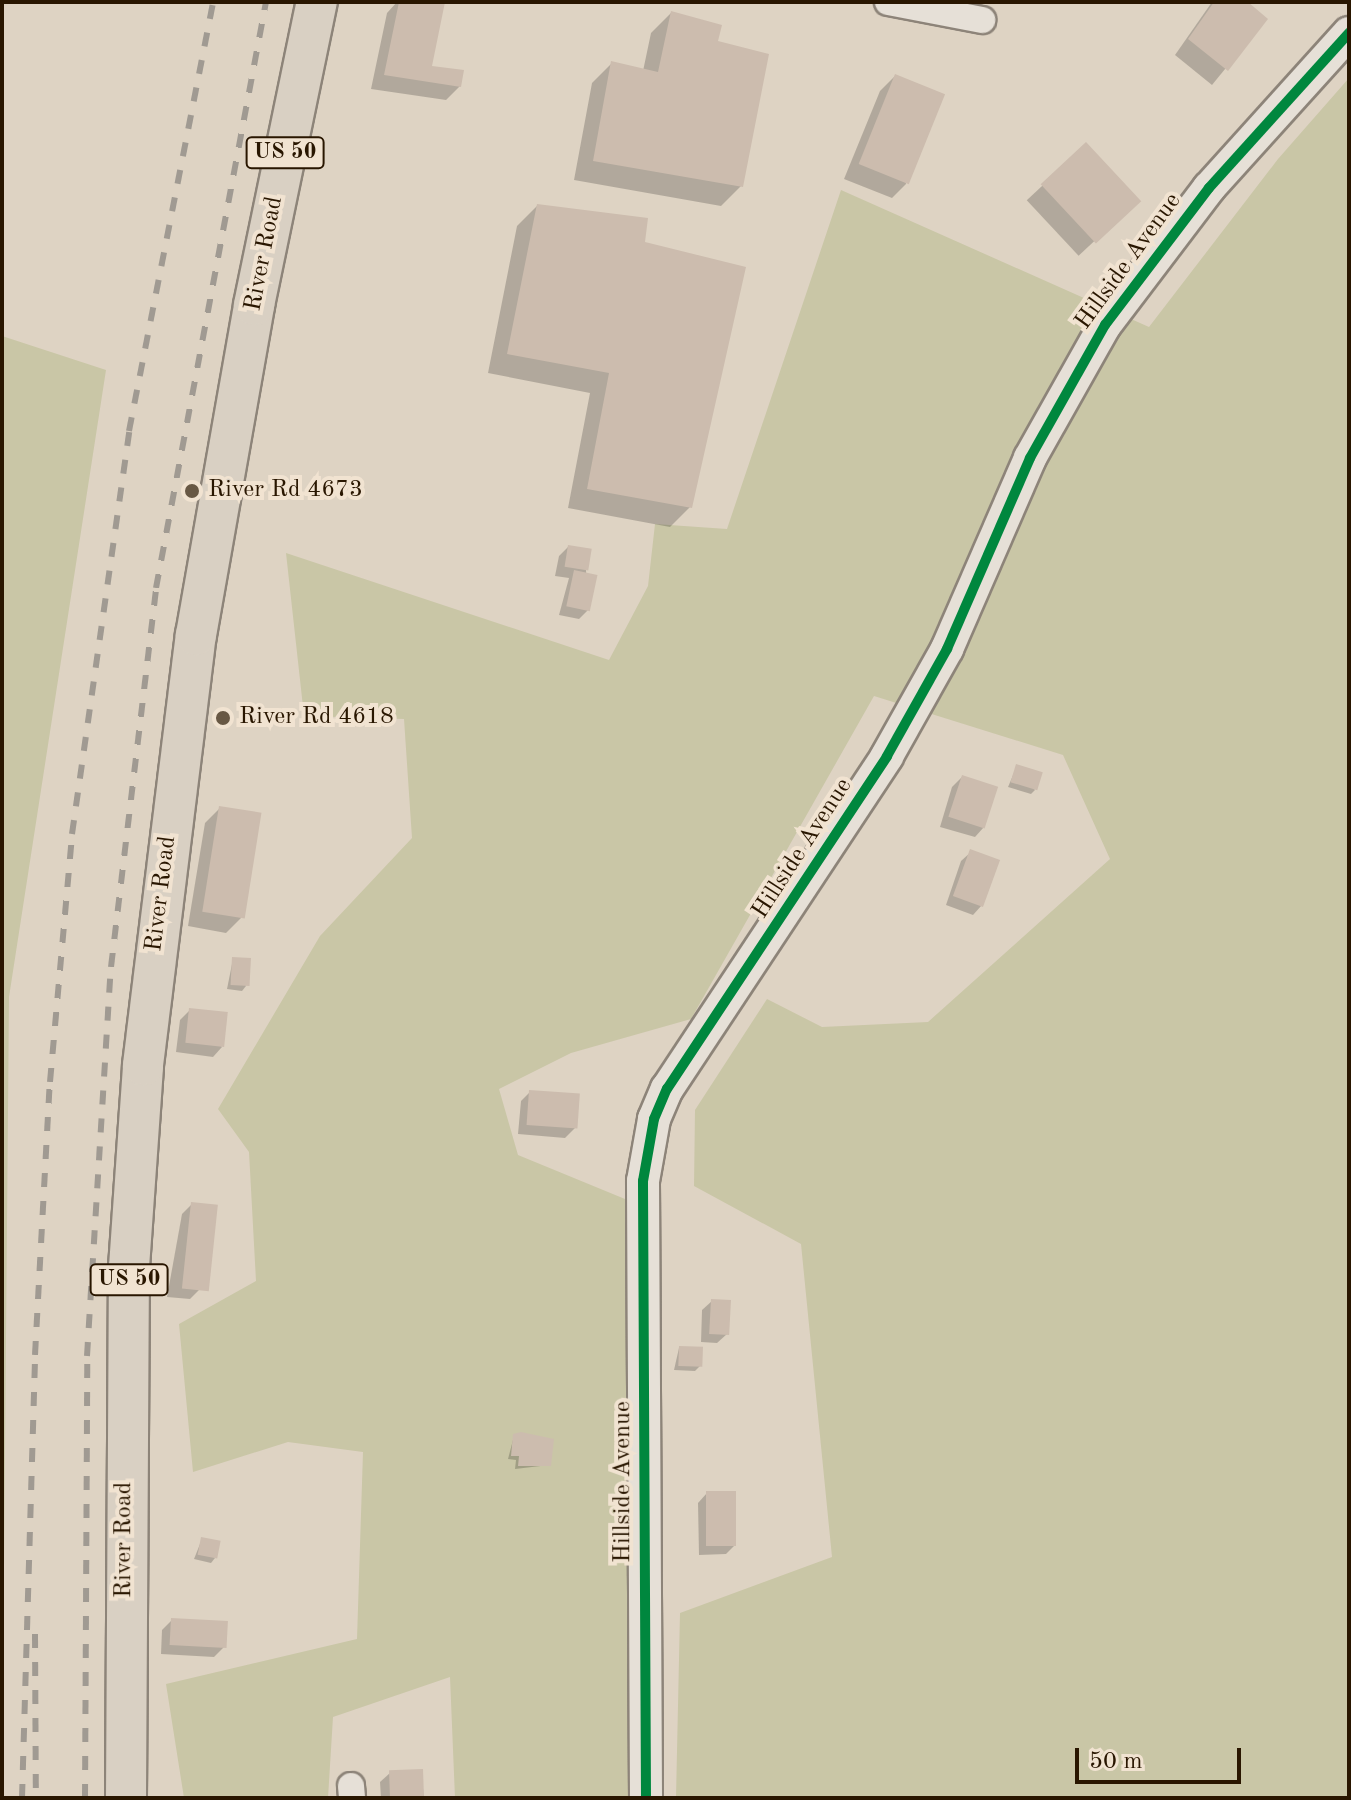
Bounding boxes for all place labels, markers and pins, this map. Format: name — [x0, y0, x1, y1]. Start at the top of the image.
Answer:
place label: River Rd 4673 — [208, 477, 363, 505]
marker: River Rd 4673 — [183, 482, 201, 500]
place label: River Rd 4618 — [239, 704, 394, 732]
marker: River Rd 4618 — [214, 709, 232, 727]

